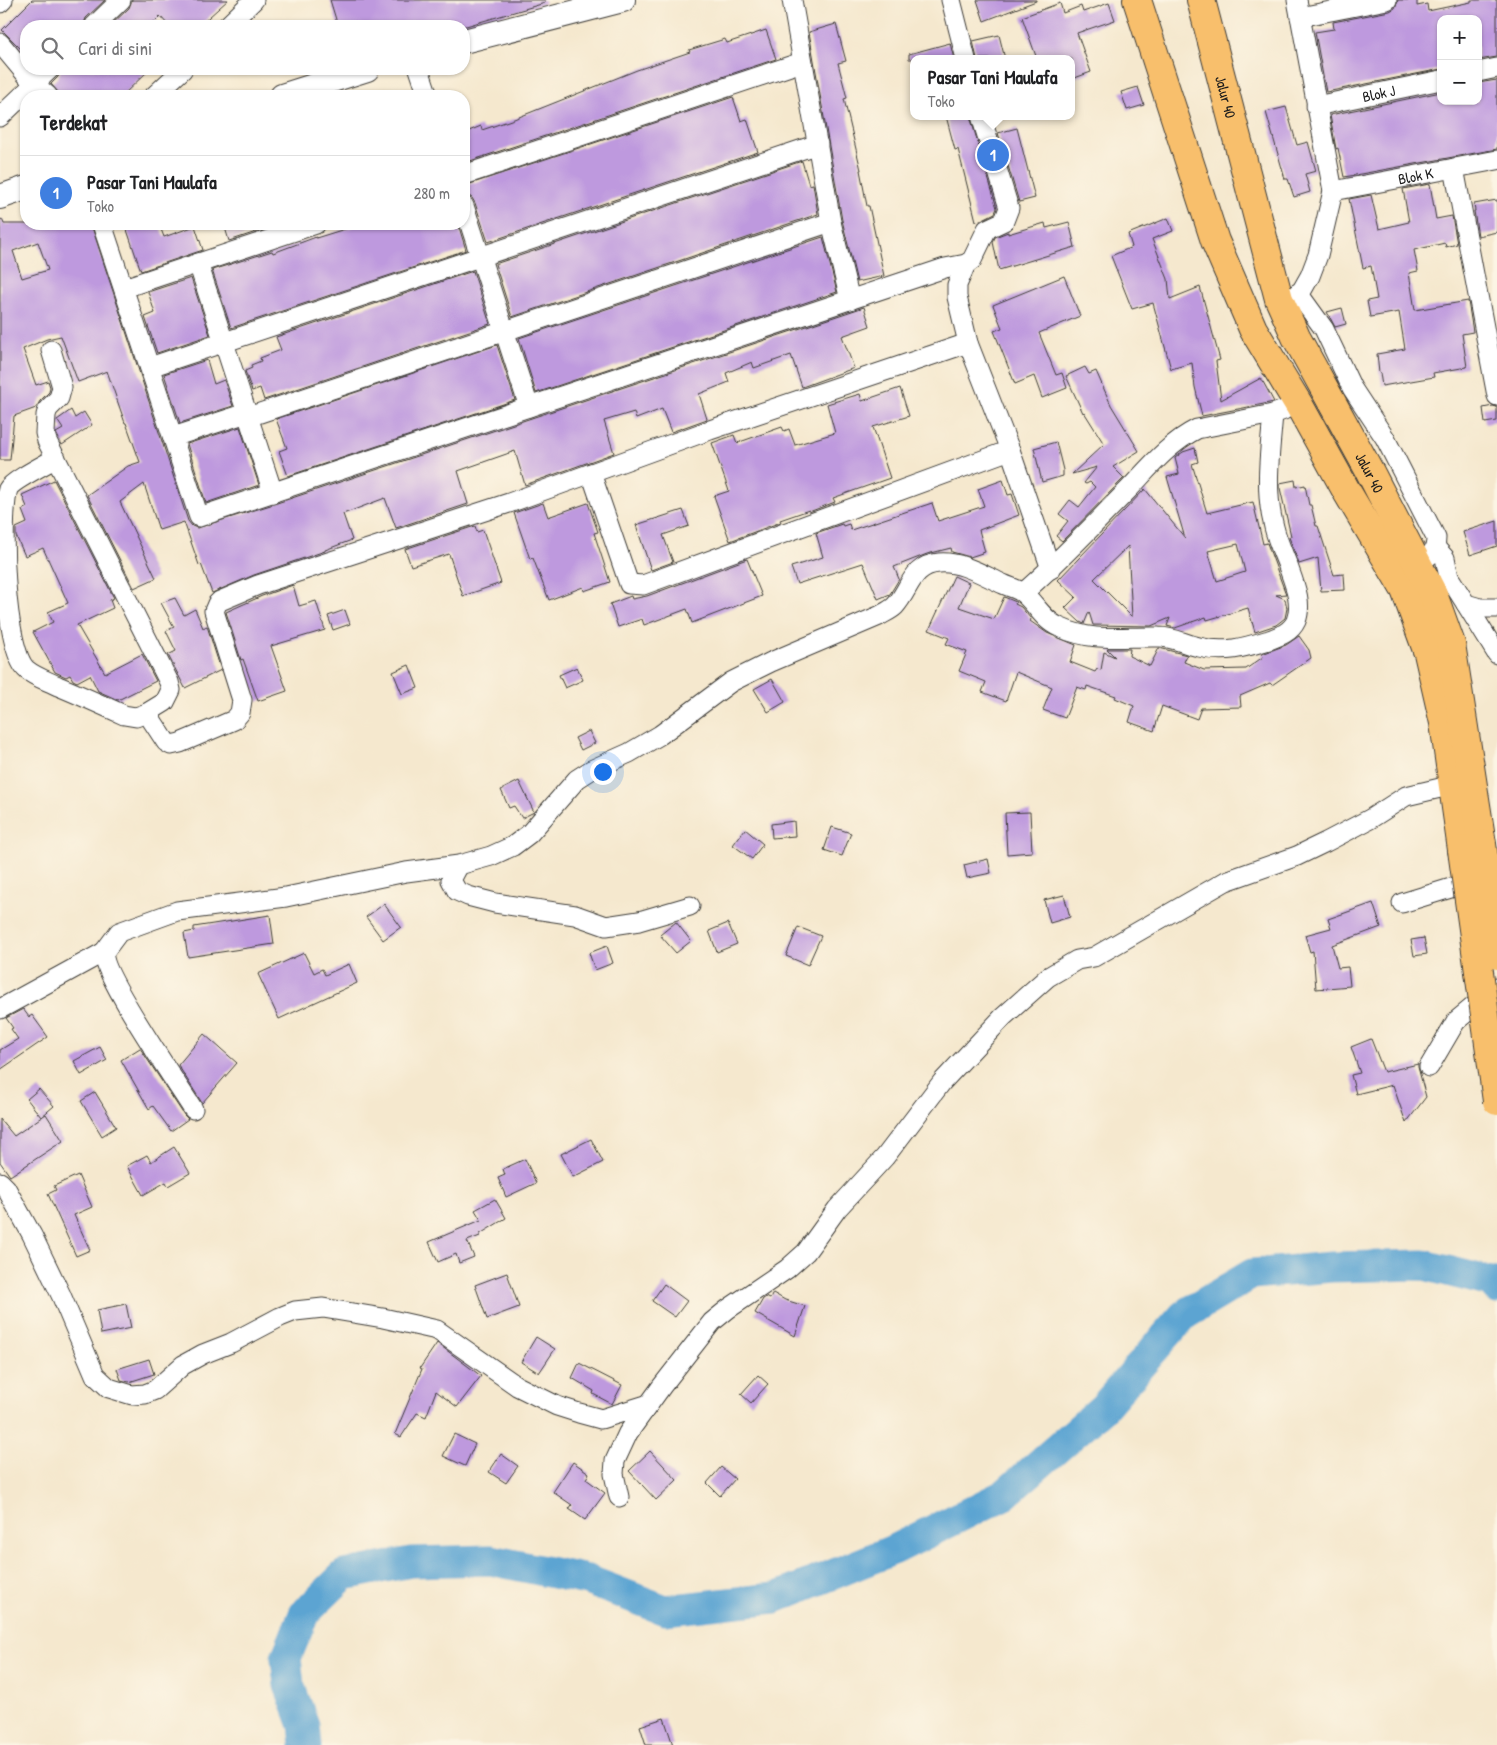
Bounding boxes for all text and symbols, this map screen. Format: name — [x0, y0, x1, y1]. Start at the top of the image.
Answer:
map controls — [1437, 15, 1482, 105]
button: + — [1437, 15, 1482, 60]
search box — [20, 20, 470, 75]
icon: search — [38, 34, 66, 62]
text: Cari di sini — [78, 35, 152, 61]
popup — [910, 55, 1075, 120]
button: − — [1437, 60, 1482, 105]
text: Pasar Tani Maulafa — [928, 64, 1057, 90]
street label: Jalur 40 — [1211, 73, 1242, 121]
street label: Blok J — [1360, 79, 1397, 107]
text: Toko — [928, 90, 955, 112]
text: Terdekat — [40, 108, 107, 137]
pin: 1 — [977, 136, 1009, 174]
street label: Blok K — [1396, 162, 1435, 189]
text: Pasar Tani Maulafa — [87, 169, 217, 195]
text: 1 — [53, 182, 59, 204]
text: 280 m — [414, 182, 450, 204]
text: Toko — [87, 195, 114, 217]
street label: Jalur 40 — [1351, 448, 1390, 497]
your location — [590, 759, 616, 785]

